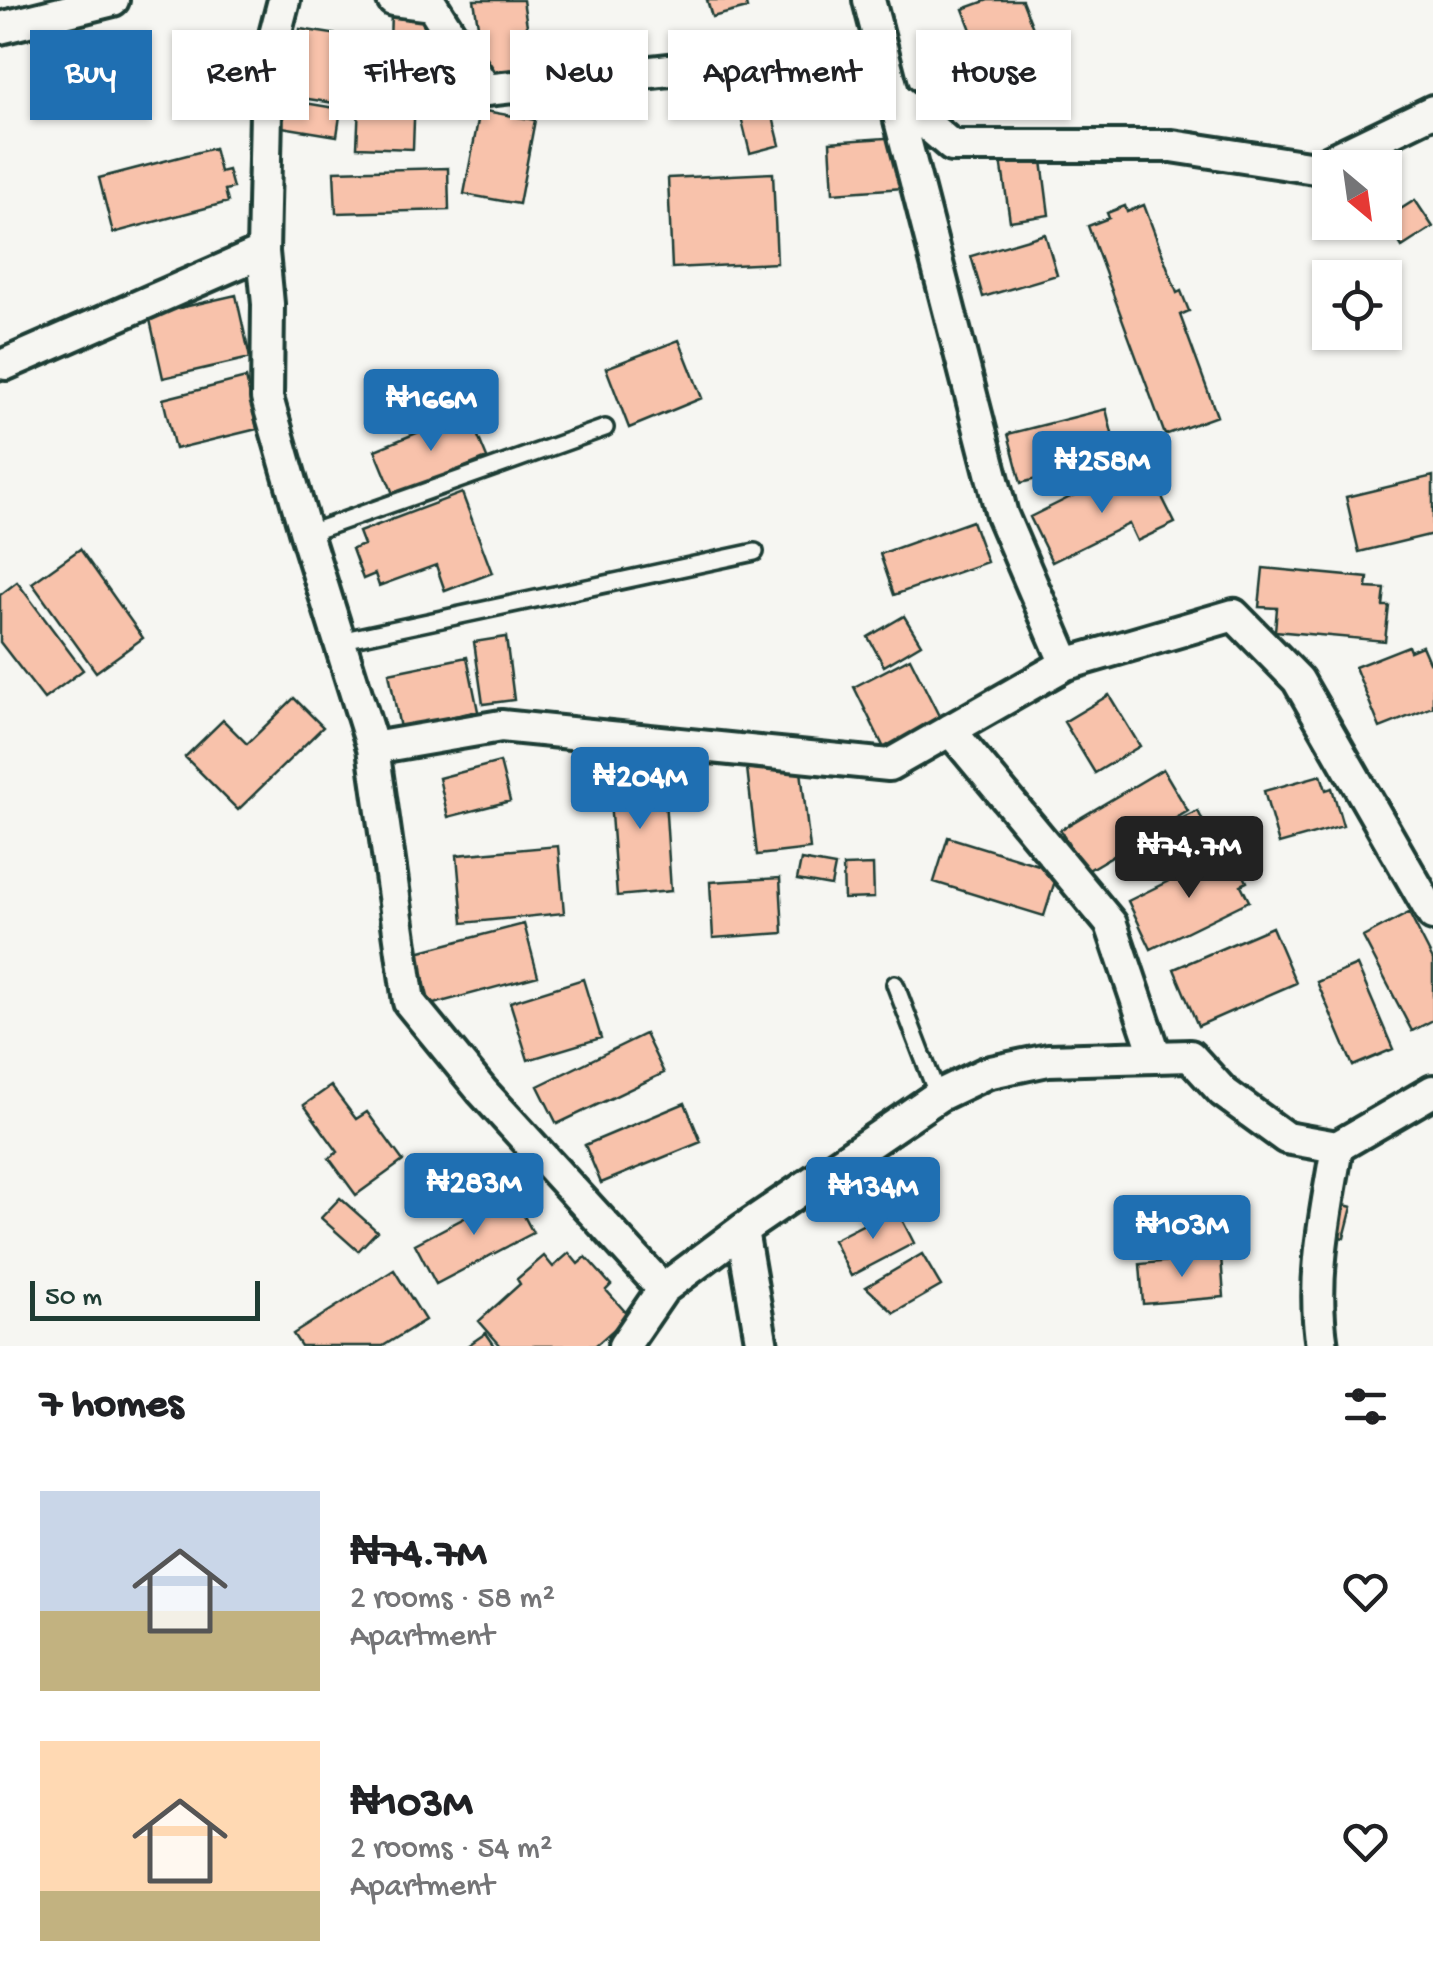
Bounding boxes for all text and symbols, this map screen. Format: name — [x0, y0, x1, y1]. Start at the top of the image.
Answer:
chip: Buy — [30, 30, 152, 120]
chip: Rent — [172, 30, 309, 120]
chip: Filters — [329, 30, 490, 120]
chip: New — [510, 30, 648, 120]
chip: Apartment — [668, 30, 896, 120]
chip: House — [916, 30, 1071, 120]
north arrow — [1312, 150, 1402, 240]
map controls — [1312, 150, 1402, 350]
button: locate — [1312, 260, 1402, 350]
pin: ₦166M — [361, 369, 501, 454]
text: ₦166M — [386, 382, 476, 420]
pin: ₦258M — [1032, 431, 1172, 516]
text: ₦258M — [1054, 444, 1150, 482]
pin: ₦204M — [570, 747, 710, 832]
text: ₦204M — [593, 760, 687, 798]
pin: ₦74.7M — [1108, 816, 1270, 901]
text: ₦74.7M — [1137, 829, 1241, 867]
pin: ₦283M — [404, 1153, 544, 1238]
pin: ₦134M — [803, 1157, 943, 1242]
text: ₦283M — [426, 1166, 522, 1204]
text: ₦134M — [828, 1170, 918, 1208]
pin: ₦103M — [1112, 1195, 1252, 1280]
text: ₦103M — [1135, 1208, 1229, 1246]
scale bar — [30, 1276, 260, 1320]
text: 50 m — [45, 1282, 102, 1315]
icon: filters — [1338, 1379, 1393, 1434]
text: 7 homes — [40, 1382, 183, 1431]
icon: home — [120, 1531, 240, 1651]
text: ₦74.7M — [350, 1532, 486, 1581]
icon: heart — [1338, 1564, 1393, 1619]
text: 2 rooms · 58 m² — [350, 1581, 555, 1619]
text: Apartment — [350, 1619, 494, 1657]
icon: home — [120, 1781, 240, 1901]
text: ₦103M — [350, 1782, 472, 1831]
icon: heart — [1338, 1814, 1393, 1869]
text: 2 rooms · 54 m² — [350, 1831, 552, 1869]
text: Apartment — [350, 1869, 494, 1907]

